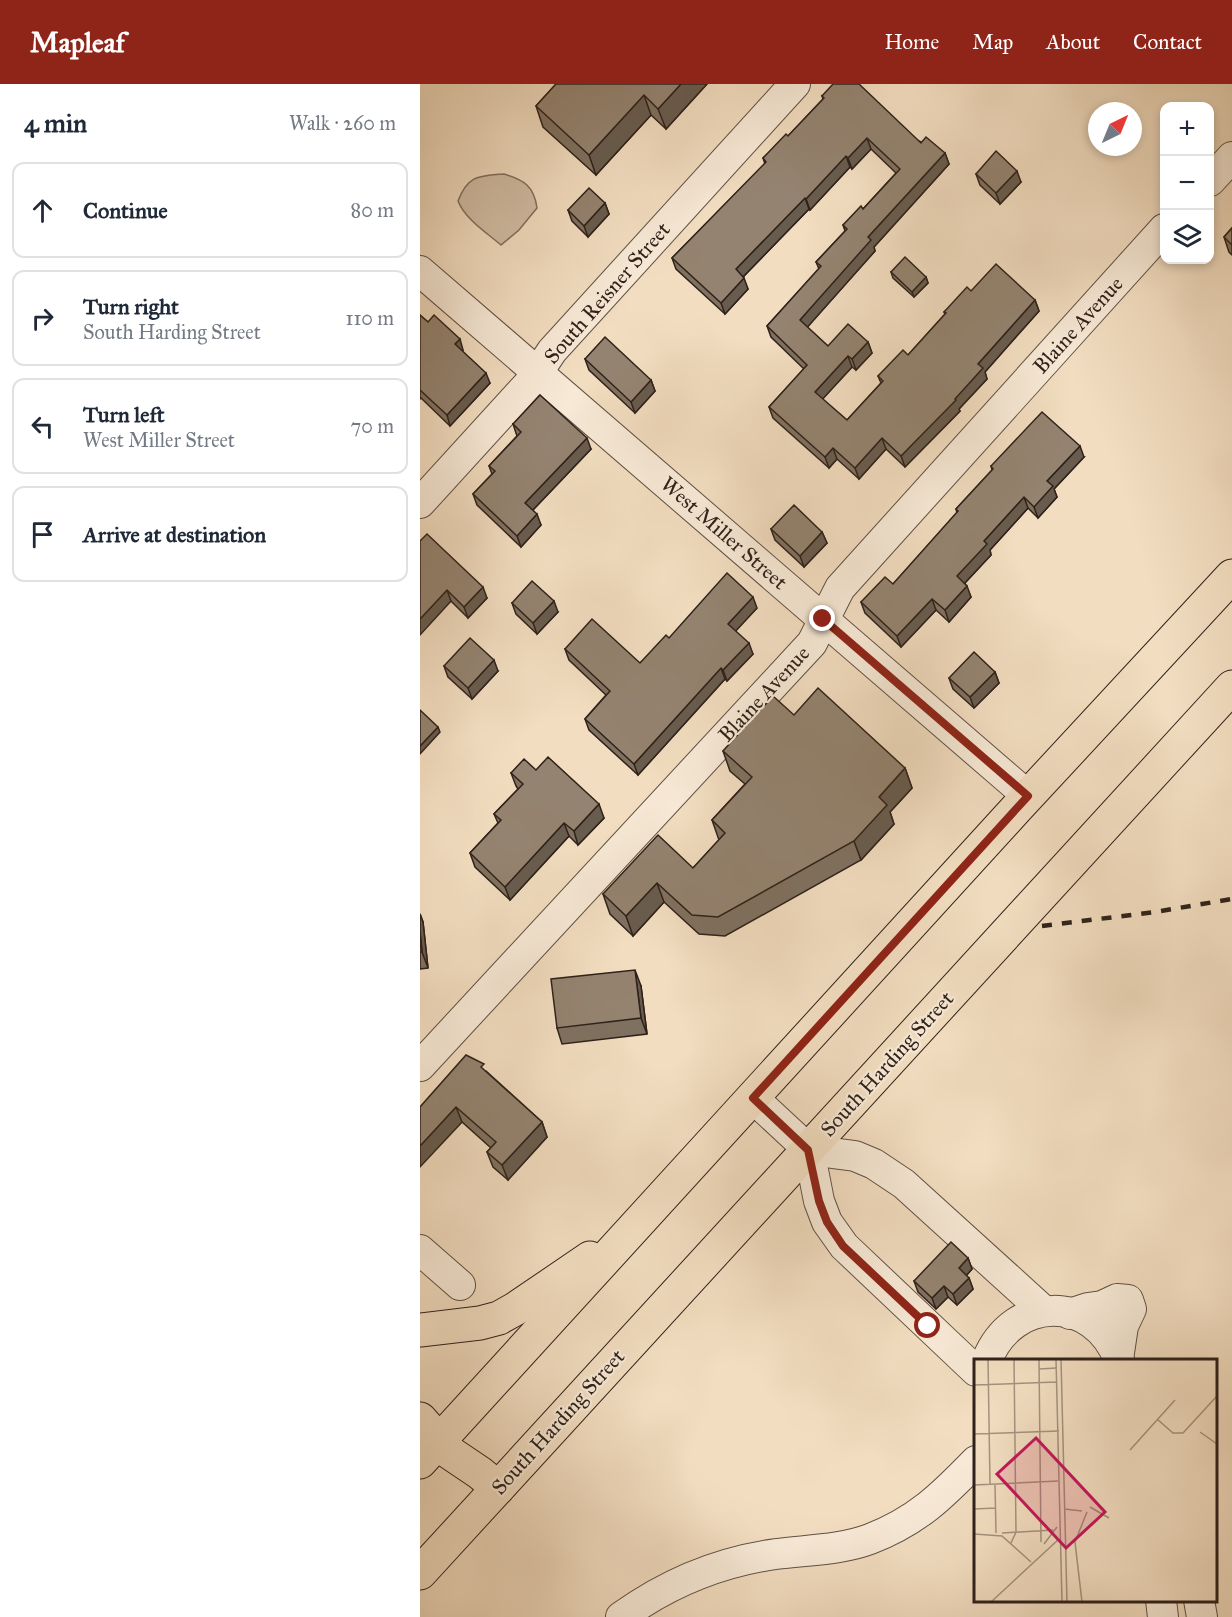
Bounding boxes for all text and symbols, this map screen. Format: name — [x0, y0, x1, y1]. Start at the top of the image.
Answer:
text: Mapleaf — [30, 25, 125, 60]
text: Home — [884, 29, 939, 55]
text: Map — [972, 29, 1013, 55]
text: About — [1046, 29, 1100, 55]
text: Contact — [1133, 29, 1202, 55]
north arrow — [1088, 102, 1142, 156]
map controls — [1160, 102, 1214, 264]
button: + — [1160, 102, 1214, 156]
text: 4 min — [24, 107, 87, 139]
text: Walk · 260 m — [289, 111, 396, 135]
button: − — [1160, 156, 1214, 210]
icon: ahead — [26, 194, 59, 227]
text: Continue — [83, 197, 168, 224]
text: 80 m — [351, 198, 394, 222]
button: layers — [1160, 210, 1214, 264]
street label: South Reisner Street — [538, 216, 676, 369]
street label: Blaine Avenue — [1028, 271, 1129, 379]
text: Turn right — [83, 293, 179, 320]
icon: right — [26, 302, 59, 335]
text: 110 m — [346, 306, 394, 330]
text: South Harding Street — [83, 320, 261, 344]
text: Turn left — [83, 401, 165, 428]
icon: left — [26, 410, 59, 443]
text: 70 m — [351, 414, 394, 438]
text: West Miller Street — [83, 428, 235, 452]
street label: West Miller Street — [655, 471, 793, 595]
icon: arrive — [26, 518, 59, 551]
text: Arrive at destination — [83, 521, 266, 548]
route end — [809, 605, 835, 631]
street label: Blaine Avenue — [713, 640, 815, 747]
street label: South Harding Street — [815, 986, 959, 1142]
route start — [914, 1312, 940, 1338]
street label: South Harding Street — [486, 1344, 630, 1500]
inset map — [974, 1359, 1217, 1602]

